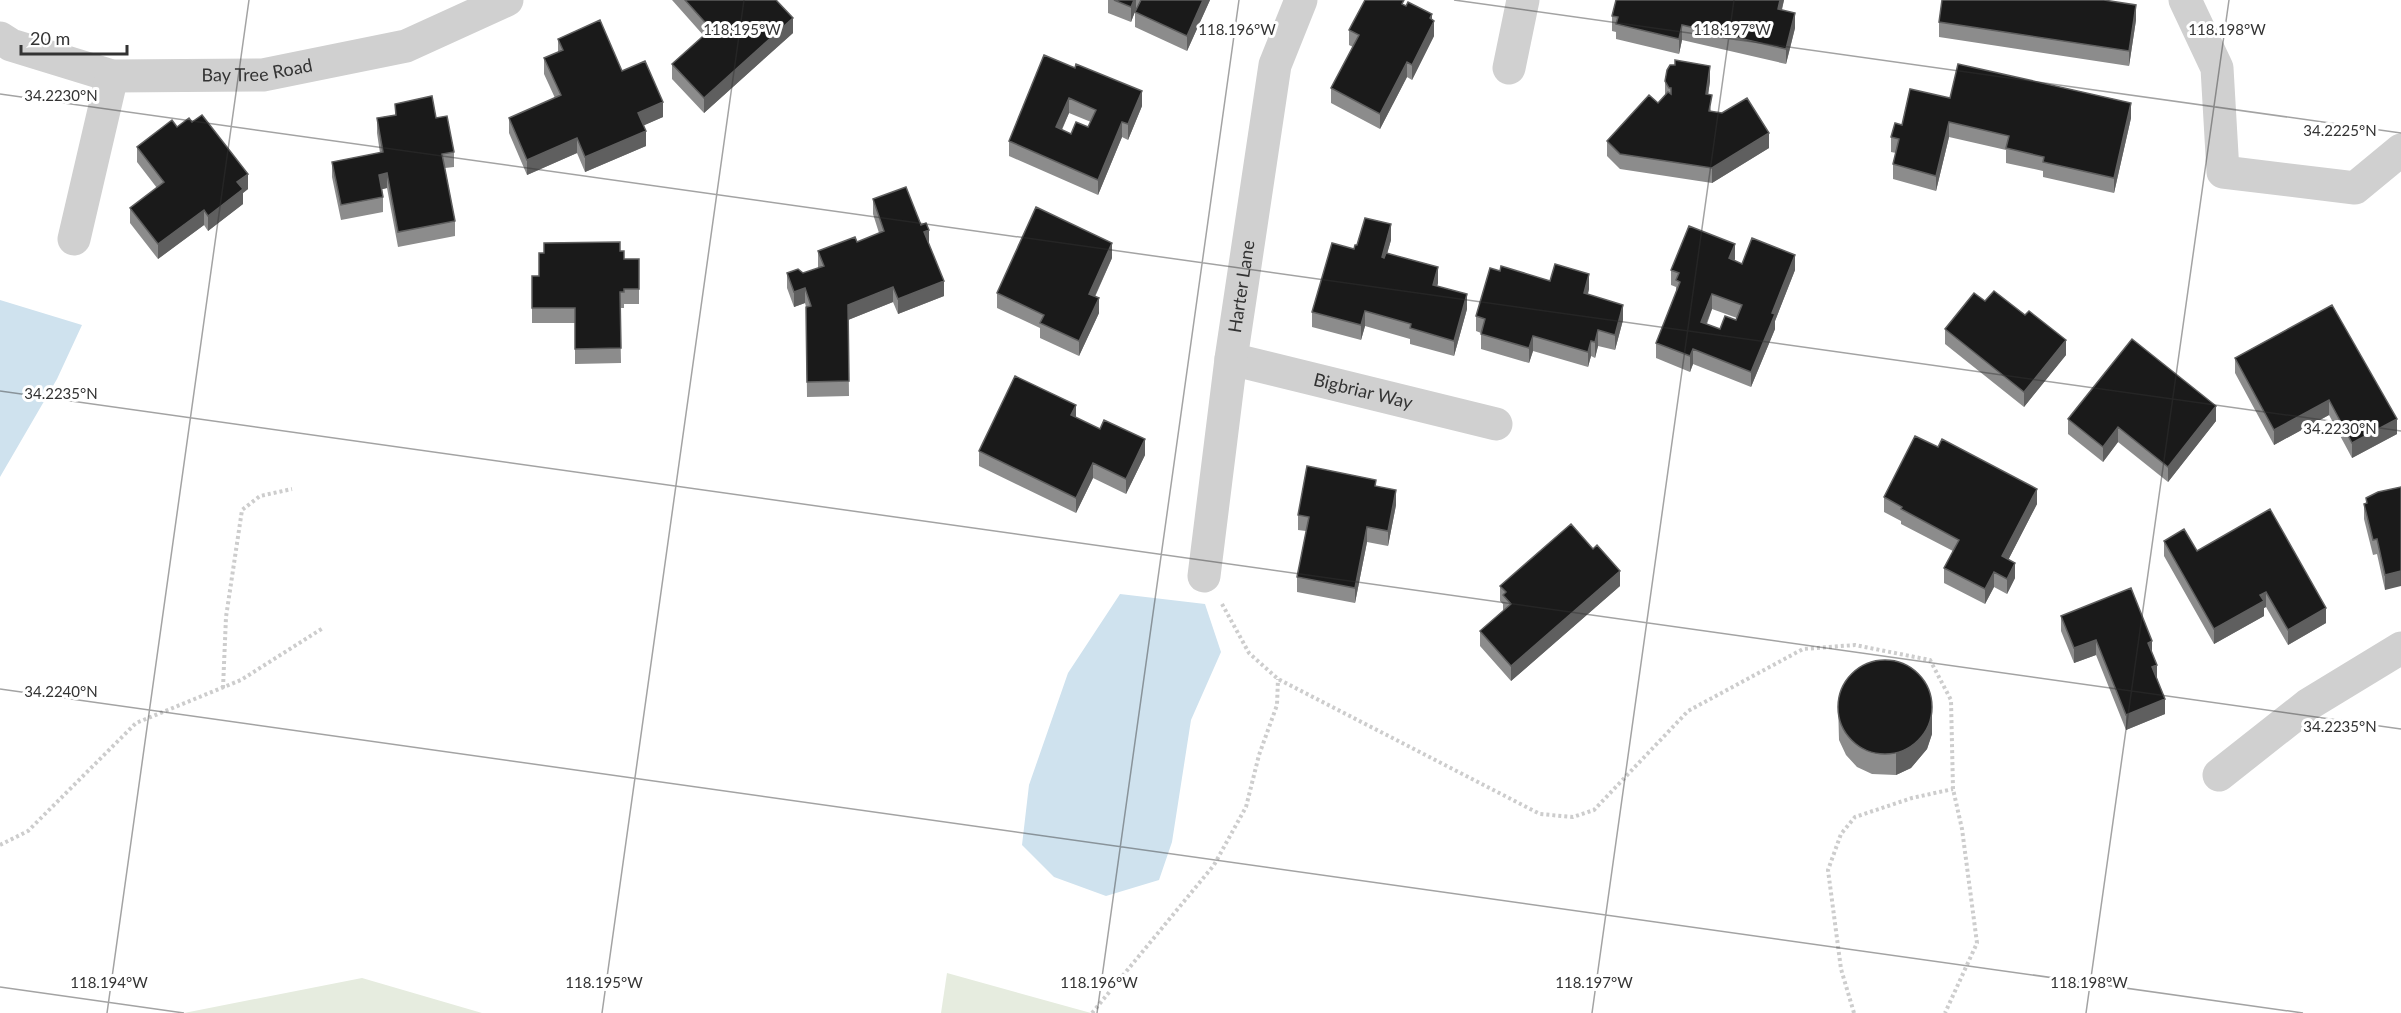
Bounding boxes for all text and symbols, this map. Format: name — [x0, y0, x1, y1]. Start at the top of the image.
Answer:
scale bar — [21, 18, 128, 56]
text: 118.195°W — [703, 20, 781, 38]
text: 118.196°W — [1198, 20, 1276, 38]
text: 118.197°W — [1693, 20, 1771, 38]
text: 118.198°W — [2188, 20, 2266, 38]
text: 20 m — [30, 27, 70, 49]
street label: Bay Tree Road — [201, 53, 314, 86]
text: 34.2230°N — [24, 86, 98, 104]
text: 34.2225°N — [2303, 121, 2377, 139]
street label: Harter Lane — [1223, 238, 1259, 334]
street label: Bigbriar Way — [1312, 368, 1416, 413]
text: 34.2235°N — [24, 384, 98, 402]
text: 34.2230°N — [2303, 419, 2377, 437]
text: 34.2240°N — [24, 682, 98, 700]
text: 34.2235°N — [2303, 717, 2377, 735]
text: 118.194°W — [70, 973, 148, 991]
text: 118.195°W — [565, 973, 643, 991]
text: 118.196°W — [1060, 973, 1138, 991]
text: 118.197°W — [1555, 973, 1633, 991]
text: 118.198°W — [2050, 973, 2128, 991]

